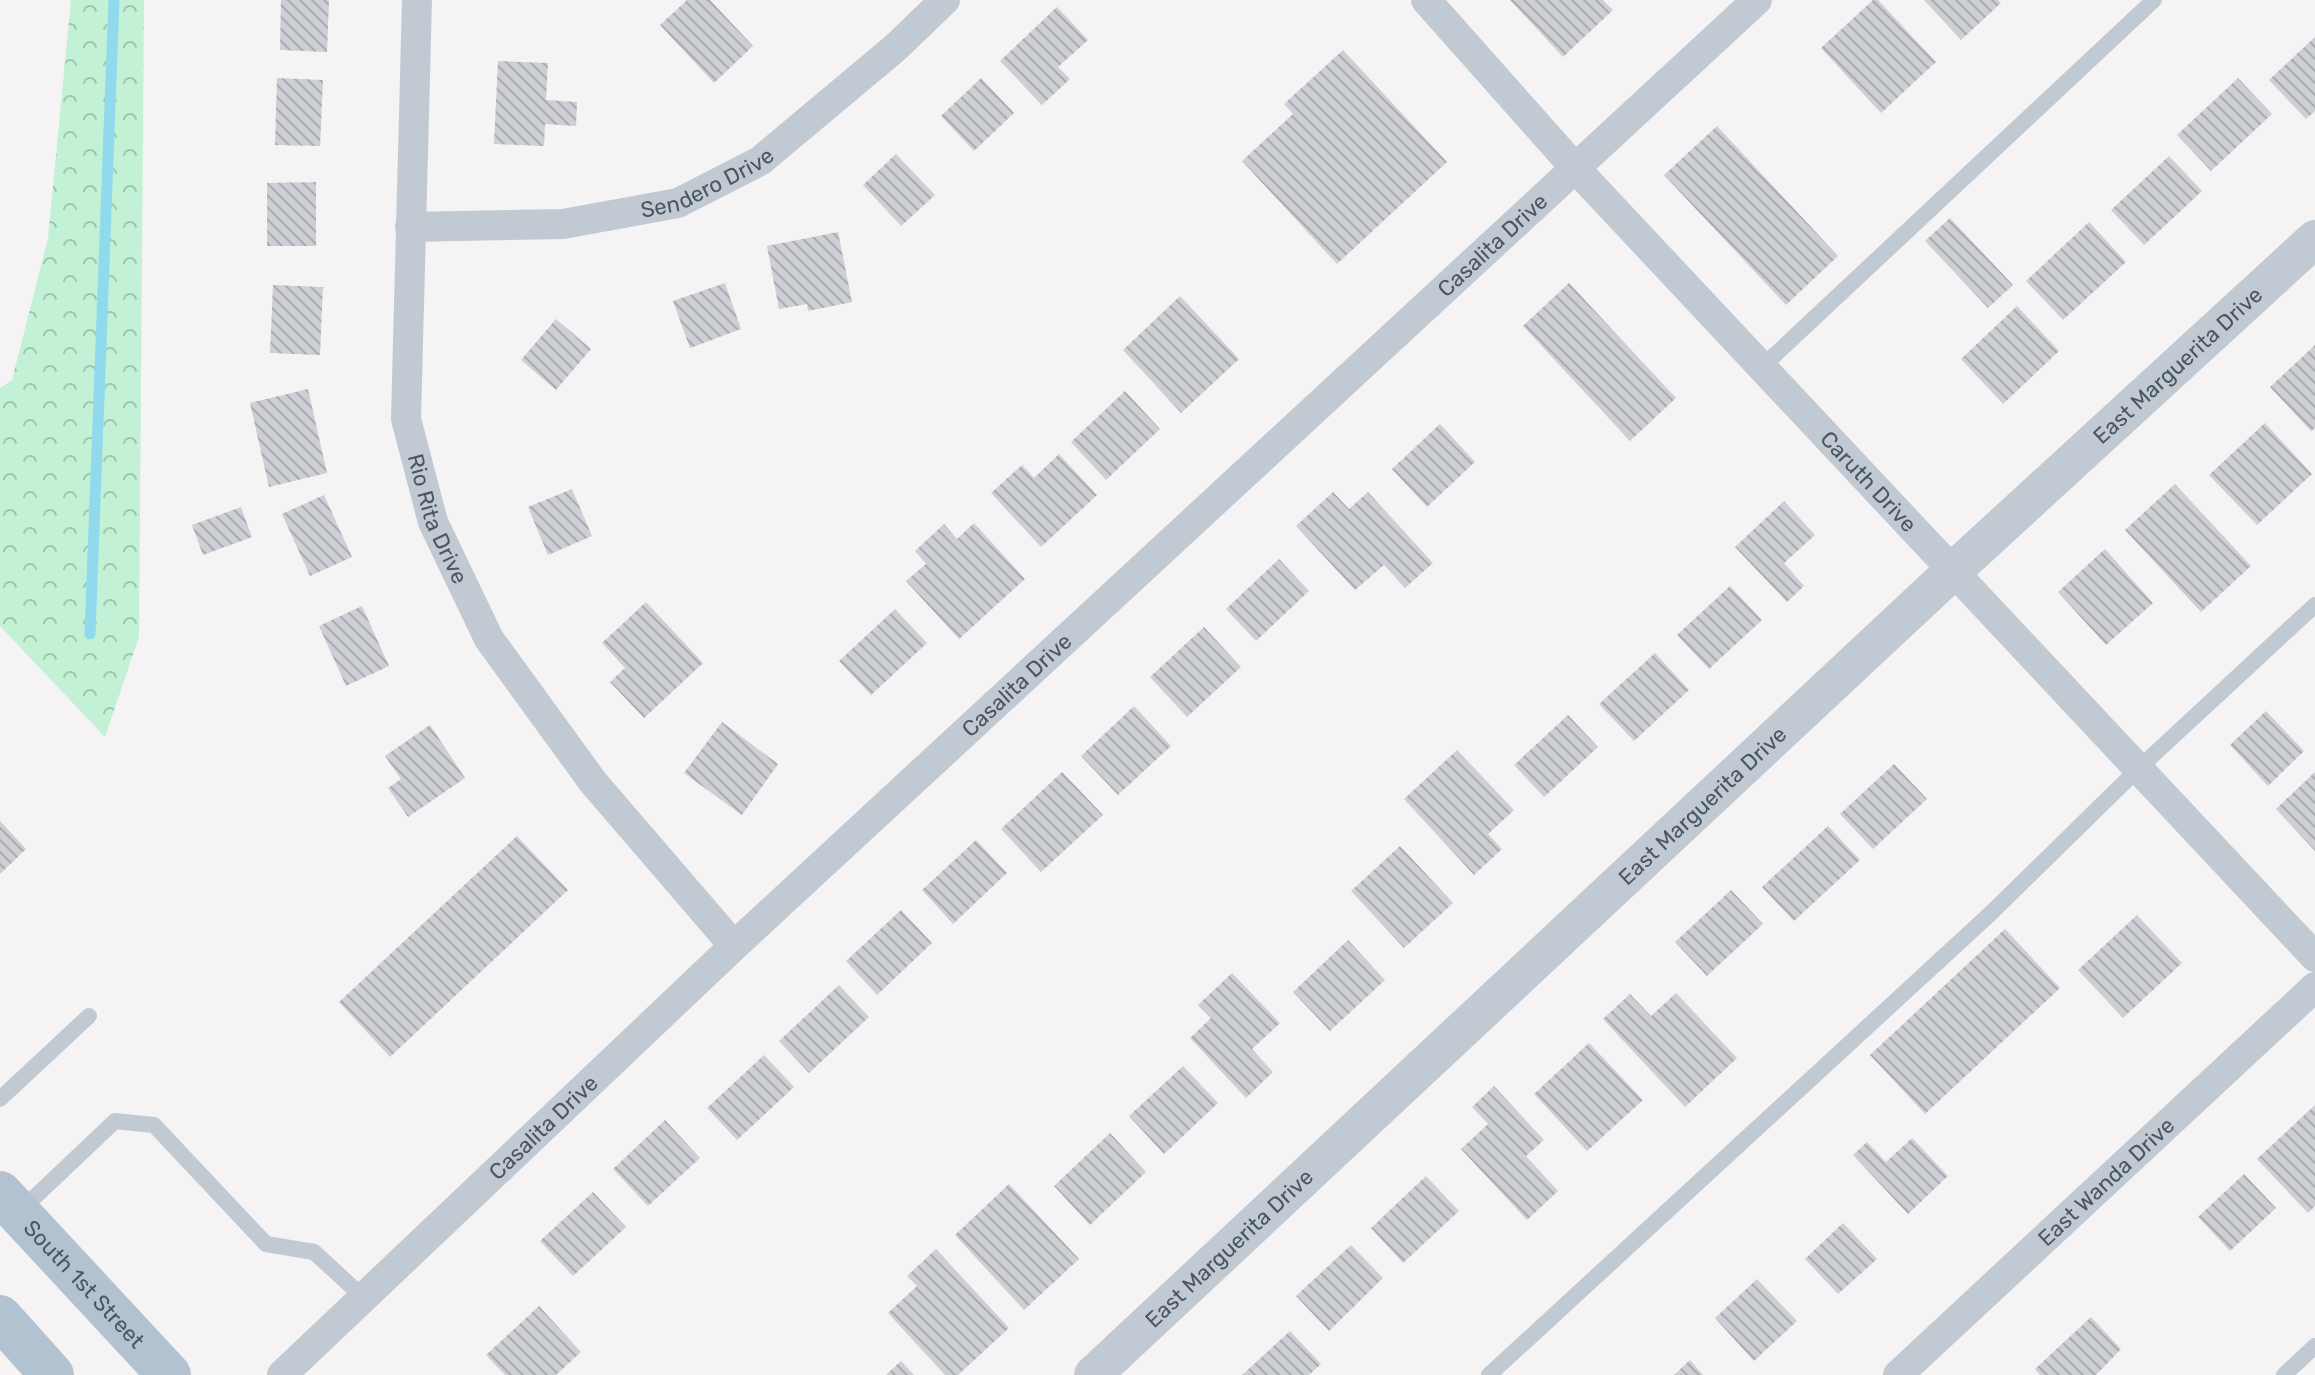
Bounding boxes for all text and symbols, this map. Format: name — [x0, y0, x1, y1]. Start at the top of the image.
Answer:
street label: Sendero Drive — [638, 142, 780, 224]
street label: Casalita Drive — [1432, 188, 1553, 303]
street label: East Marguerita Drive — [2088, 281, 2268, 450]
street label: Caruth Drive — [1815, 425, 1922, 538]
street label: Rio Rita Drive — [402, 451, 474, 588]
street label: Casalita Drive — [956, 628, 1077, 743]
street label: East Marguerita Drive — [1613, 721, 1792, 891]
street label: Casalita Drive — [483, 1070, 604, 1186]
street label: East Wanda Drive — [2032, 1112, 2180, 1252]
street label: East Marguerita Drive — [1140, 1163, 1319, 1333]
street label: South 1st Street — [18, 1214, 150, 1354]

